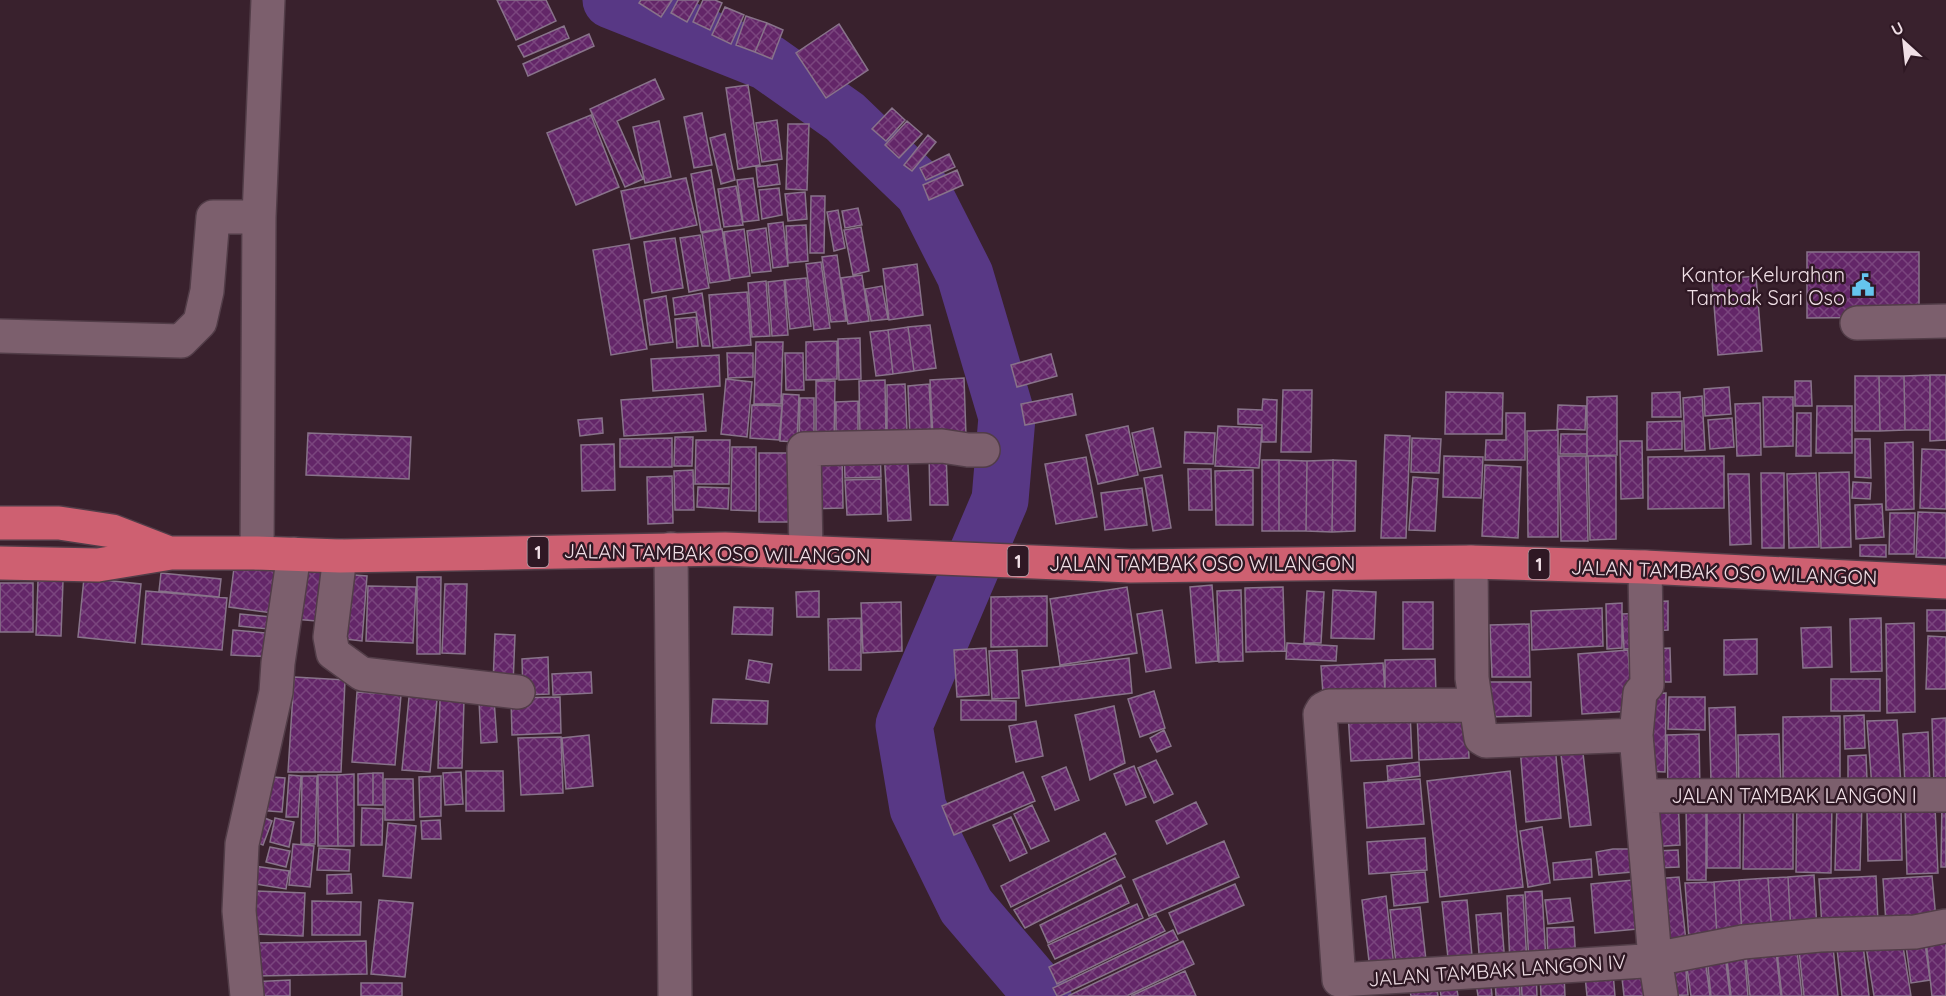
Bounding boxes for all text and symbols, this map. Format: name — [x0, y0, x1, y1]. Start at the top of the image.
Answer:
north arrow — [1874, 12, 1934, 72]
text: U — [1888, 17, 1907, 40]
place label: Kantor Kelurahan Tambak Sari Oso — [1681, 262, 1845, 310]
public building icon: Kantor Kelurahan Tambak Sari Oso — [1850, 272, 1876, 298]
road number: 1 — [528, 537, 548, 567]
street label: JALAN TAMBAK OSO WILANGON — [563, 538, 871, 568]
road number: 1 — [1008, 546, 1028, 576]
road number: 1 — [1528, 549, 1550, 579]
street label: JALAN TAMBAK OSO WILANGON — [1049, 551, 1355, 576]
street label: JALAN TAMBAK OSO WILANGON — [1570, 554, 1878, 590]
street label: JALAN TAMBAK LANGON I — [1671, 783, 1917, 808]
street label: JALAN TAMBAK LANGON IV — [1367, 949, 1627, 991]

